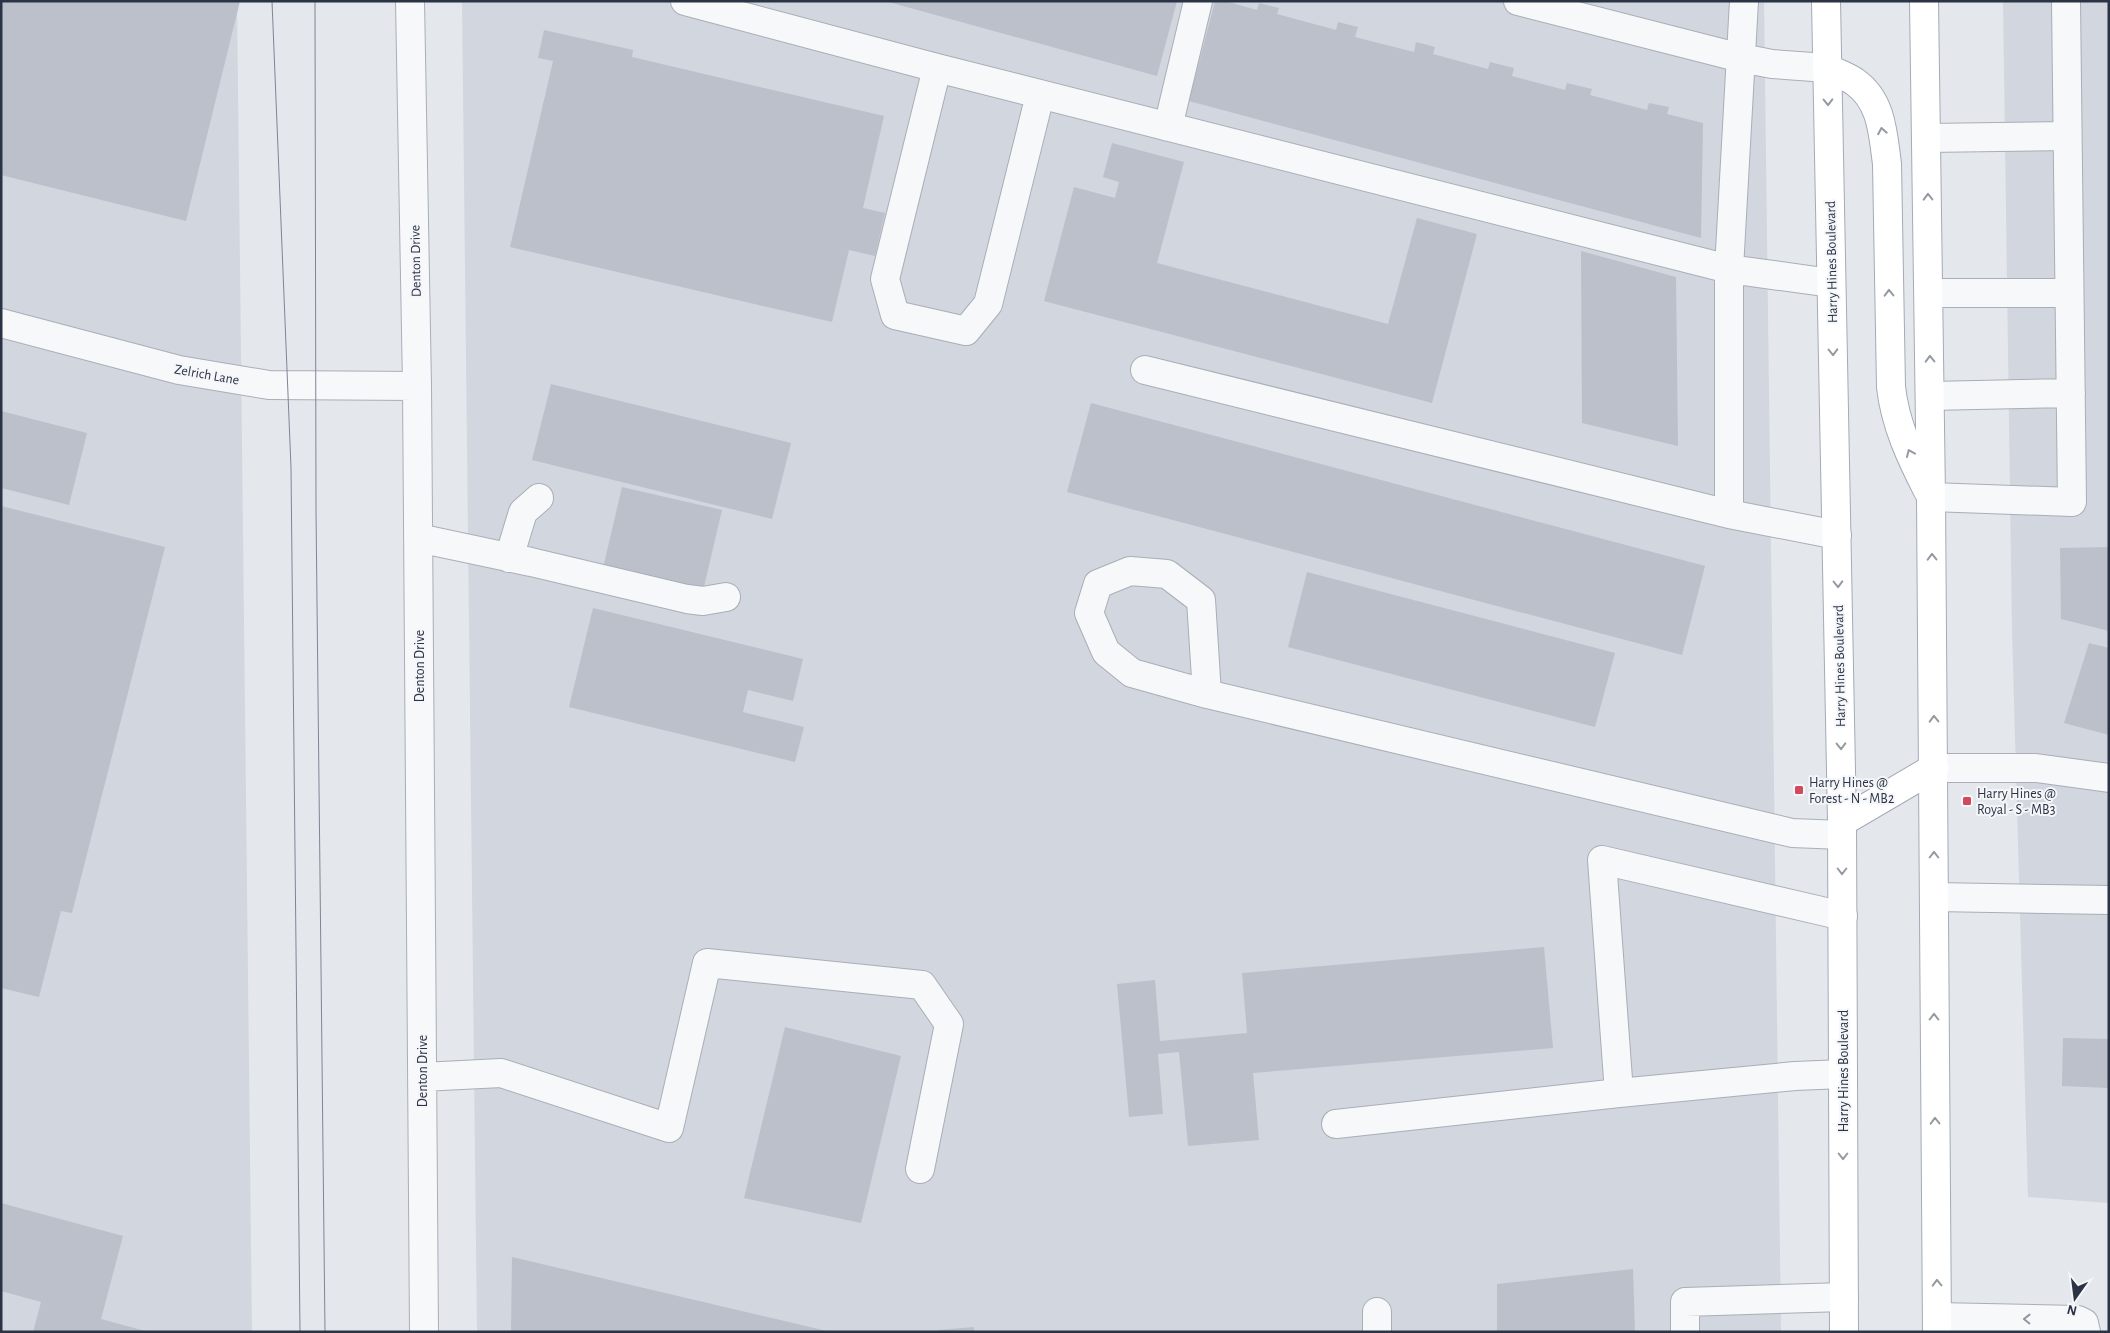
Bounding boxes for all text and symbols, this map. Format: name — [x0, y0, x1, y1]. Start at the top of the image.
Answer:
one-way arrow — [1822, 99, 1833, 107]
one-way arrow — [1878, 127, 1888, 136]
one-way arrow — [1922, 193, 1933, 201]
street label: Harry Hines Boulevard — [1824, 201, 1840, 323]
street label: Denton Drive — [408, 225, 424, 297]
one-way arrow — [1884, 289, 1894, 297]
one-way arrow — [1827, 349, 1838, 357]
one-way arrow — [1925, 355, 1935, 363]
street label: Zelrich Lane — [173, 362, 240, 388]
one-way arrow — [1905, 449, 1916, 458]
one-way arrow — [1927, 553, 1937, 560]
one-way arrow — [1832, 580, 1843, 588]
street label: Harry Hines Boulevard — [1832, 605, 1848, 727]
street label: Denton Drive — [413, 630, 427, 702]
one-way arrow — [1928, 715, 1939, 723]
one-way arrow — [1836, 743, 1846, 751]
place label: Harry Hines @ Forest - N - MB2 — [1809, 776, 1894, 806]
marker: Harry Hines @ Forest - N - MB2 — [1793, 784, 1805, 796]
place label: Harry Hines @ Royal - S - MB3 — [1977, 787, 2056, 817]
marker: Harry Hines @ Royal - S - MB3 — [1961, 795, 1973, 807]
one-way arrow — [1929, 850, 1939, 858]
one-way arrow — [1837, 868, 1847, 875]
street label: Harry Hines Boulevard — [1837, 1010, 1851, 1132]
one-way arrow — [1929, 1013, 1939, 1020]
street label: Denton Drive — [416, 1035, 430, 1107]
one-way arrow — [1930, 1116, 1940, 1124]
one-way arrow — [1838, 1152, 1848, 1160]
north arrow — [2050, 1273, 2100, 1323]
one-way arrow — [1932, 1279, 1942, 1286]
text: N — [2066, 1302, 2079, 1318]
one-way arrow — [2023, 1314, 2031, 1324]

